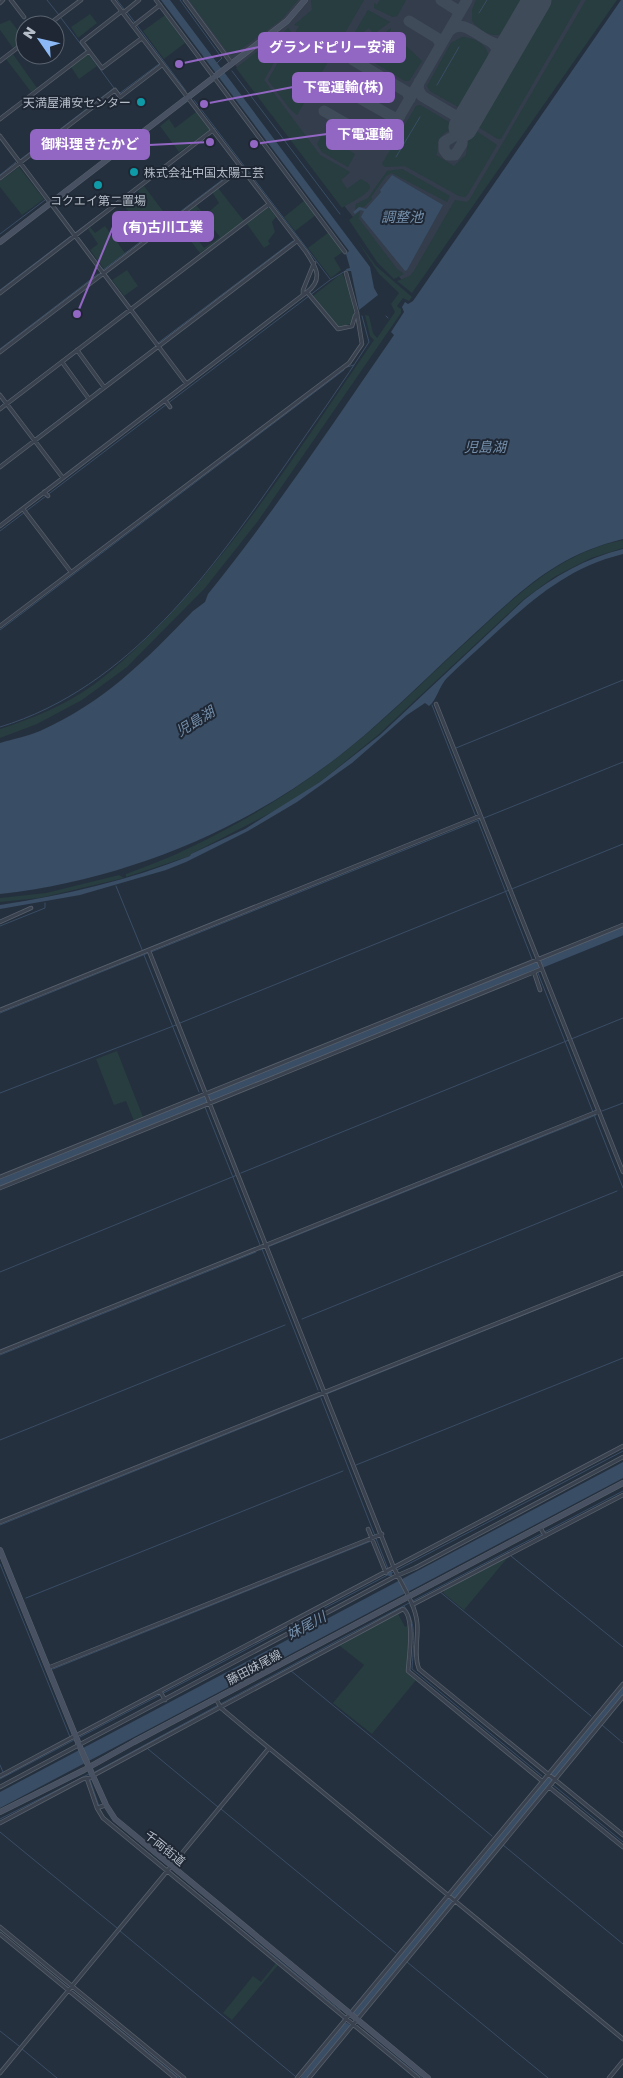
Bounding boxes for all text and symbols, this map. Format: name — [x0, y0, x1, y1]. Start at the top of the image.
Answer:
north arrow — [15, 15, 65, 65]
text: N — [19, 23, 39, 42]
callout: グランドピリー安浦 — [259, 33, 405, 62]
text: グランドピリー安浦 — [269, 38, 395, 55]
callout: 下電運輸(株) — [293, 73, 394, 102]
text: 下電運輸(株) — [303, 78, 383, 95]
place label: 天満屋浦安センター — [23, 95, 131, 110]
marker: 天満屋浦安センター — [135, 96, 147, 108]
callout: 下電運輸 — [327, 120, 403, 149]
text: 下電運輸 — [337, 125, 393, 142]
callout: 御料理きたかど — [31, 130, 149, 159]
text: 御料理きたかど — [41, 135, 139, 152]
place label: 株式会社中国太陽工芸 — [144, 165, 264, 180]
marker: 株式会社中国太陽工芸 — [128, 166, 140, 178]
marker: コクエイ第二置場 — [92, 179, 104, 191]
place label: コクエイ第二置場 — [50, 193, 146, 208]
water label: 調整池 — [381, 208, 425, 225]
callout: (有)古川工業 — [113, 212, 213, 241]
text: (有)古川工業 — [123, 218, 203, 235]
water label: 児島湖 — [464, 438, 508, 455]
water label: 児島湖 — [173, 702, 219, 739]
water label: 妹尾川 — [283, 1607, 330, 1642]
street label: 藤田妹尾線 — [224, 1646, 284, 1688]
street label: 千両街道 — [142, 1827, 188, 1869]

